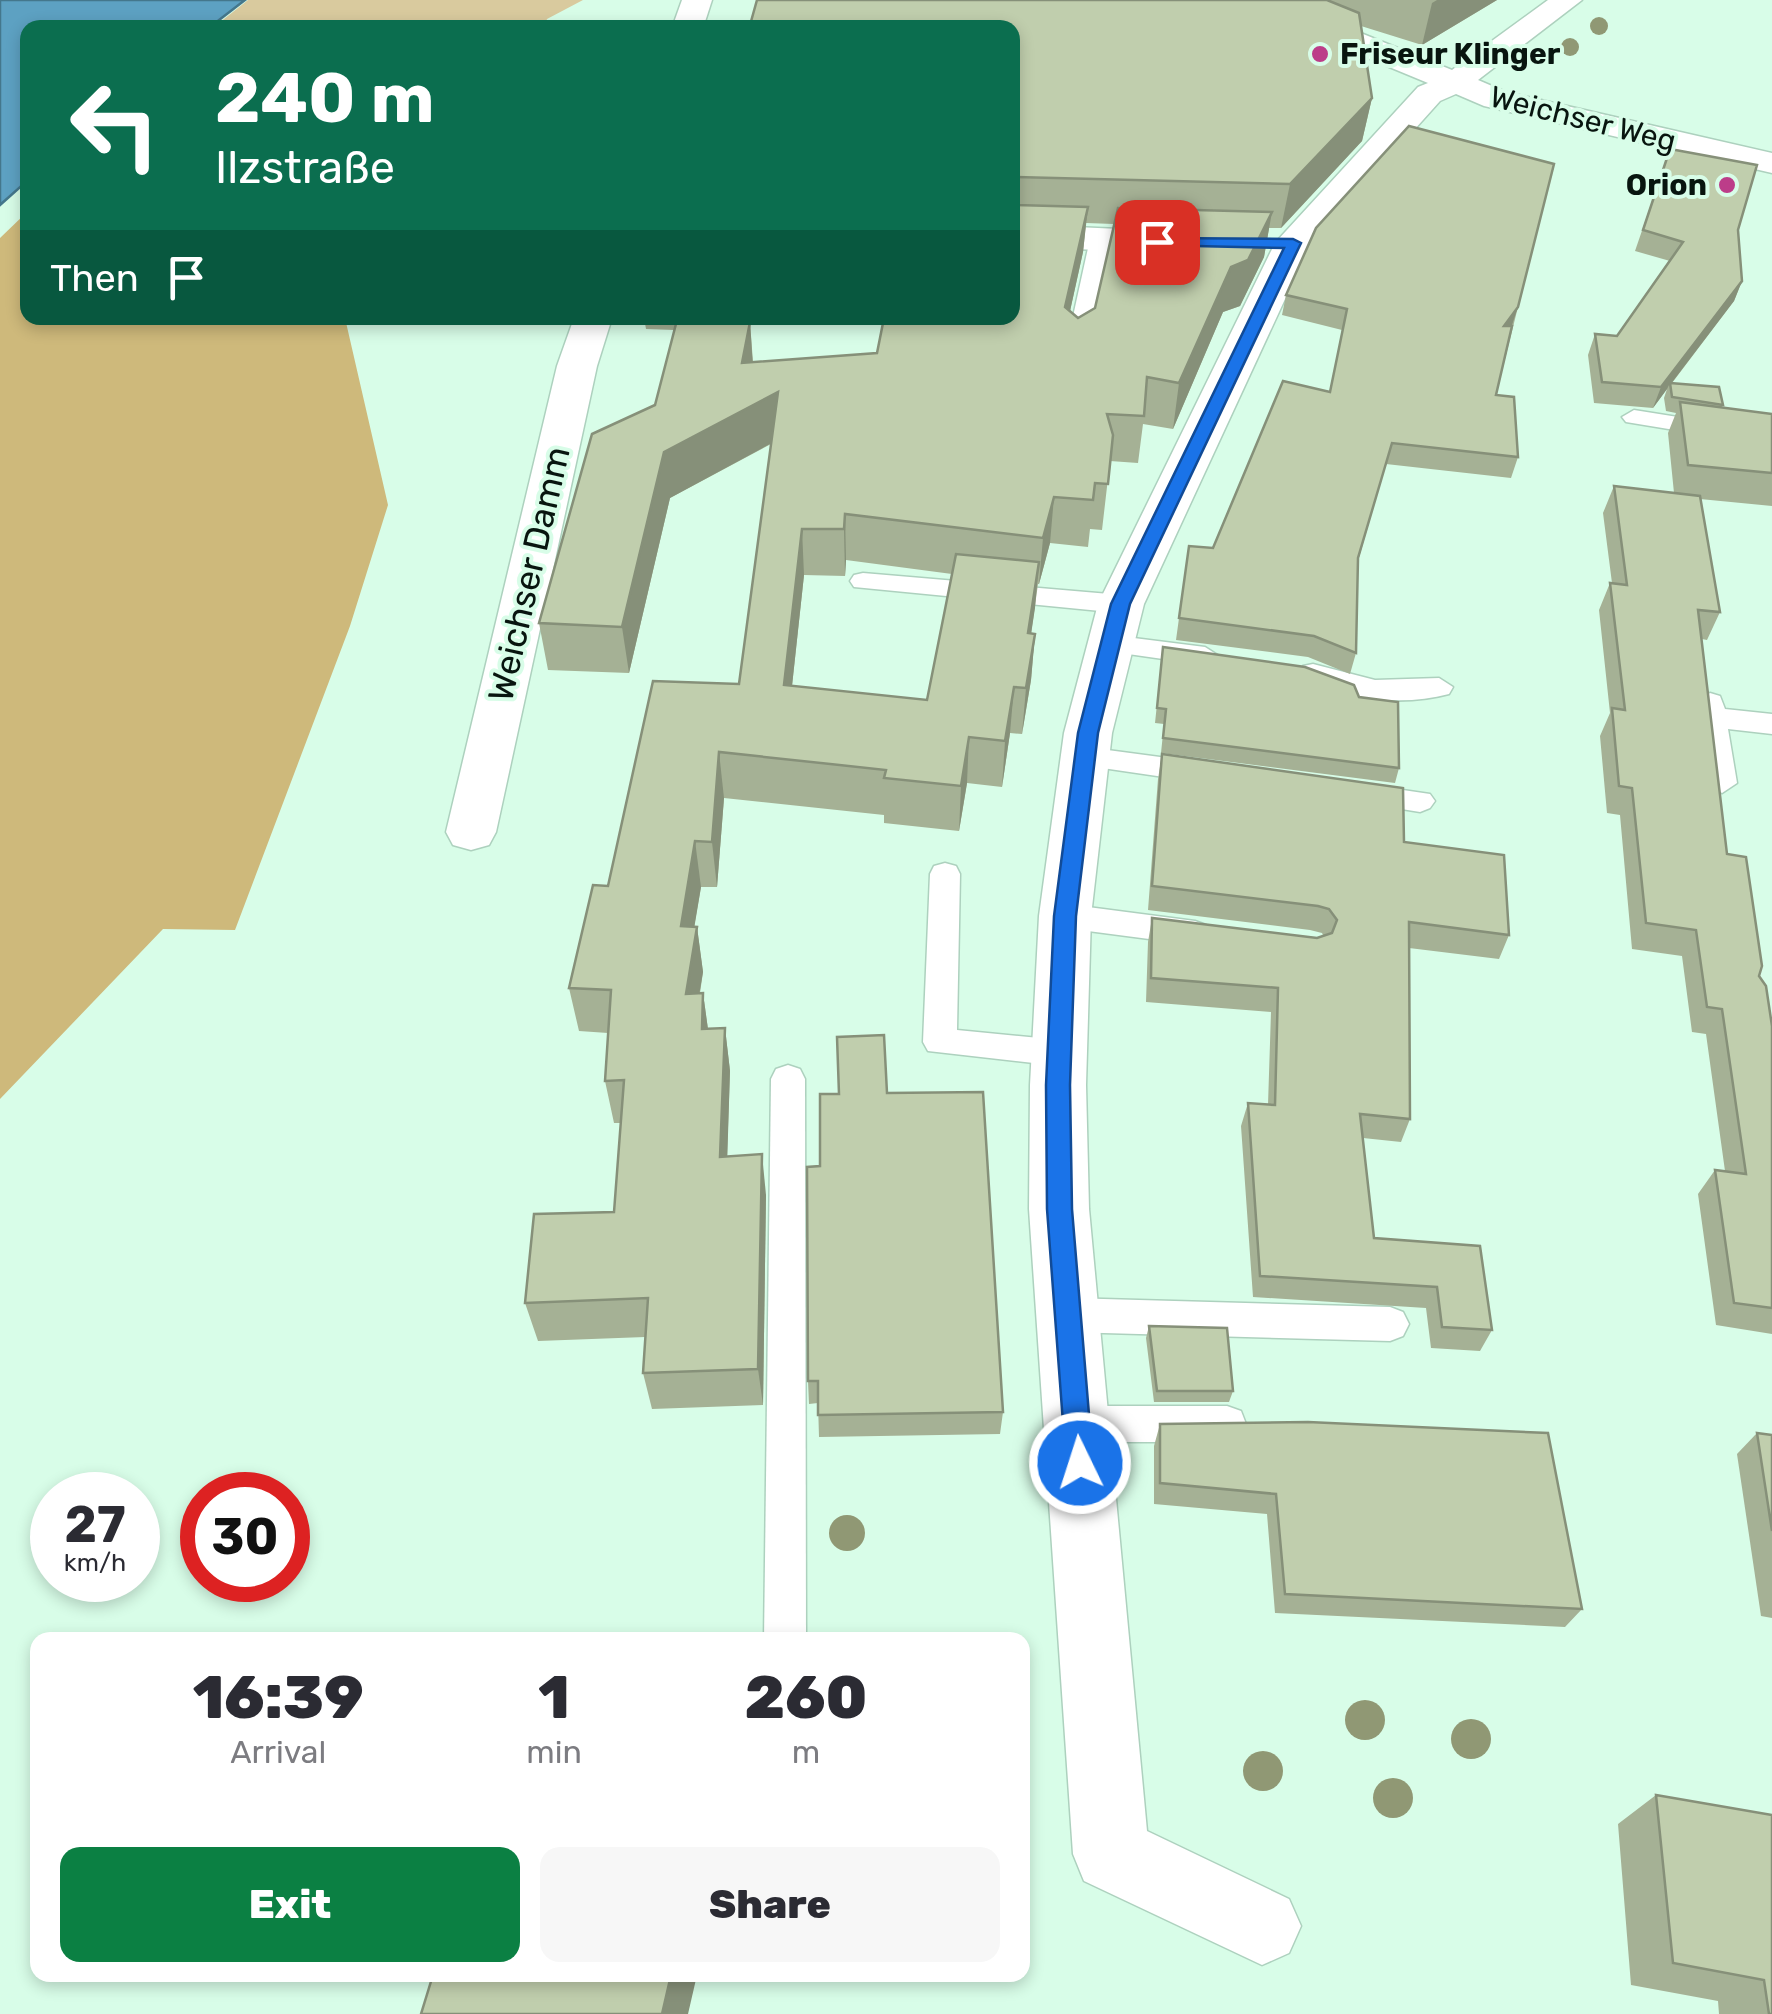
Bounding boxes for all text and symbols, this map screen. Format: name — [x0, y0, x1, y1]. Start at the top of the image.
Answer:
place label: Friseur Klinger — [1340, 36, 1561, 72]
marker: Friseur Klinger — [1309, 43, 1331, 65]
text: 240 m — [215, 57, 435, 140]
icon: left — [50, 60, 180, 190]
street label: Weichser Weg — [1486, 79, 1680, 159]
text: Ilzstraße — [215, 141, 395, 194]
place label: Orion — [1626, 167, 1707, 203]
marker: Orion — [1716, 174, 1738, 196]
pin — [1115, 200, 1200, 285]
icon: arrive — [1130, 215, 1185, 270]
icon: arrive — [159, 250, 214, 305]
text: Then — [50, 255, 139, 301]
street label: Weichser Damm — [479, 443, 579, 705]
position arrow — [1028, 1411, 1132, 1515]
speed limit sign: 30 — [180, 1472, 310, 1602]
text: 27 — [64, 1495, 126, 1555]
text: km/h — [64, 1548, 126, 1577]
text: 16:39 — [193, 1662, 364, 1733]
text: 1 — [538, 1662, 570, 1733]
text: 260 — [745, 1662, 867, 1733]
text: Arrival — [230, 1733, 326, 1771]
text: min — [526, 1733, 582, 1771]
text: m — [792, 1733, 820, 1771]
button: Exit — [60, 1847, 520, 1962]
button: Share — [540, 1847, 1000, 1962]

